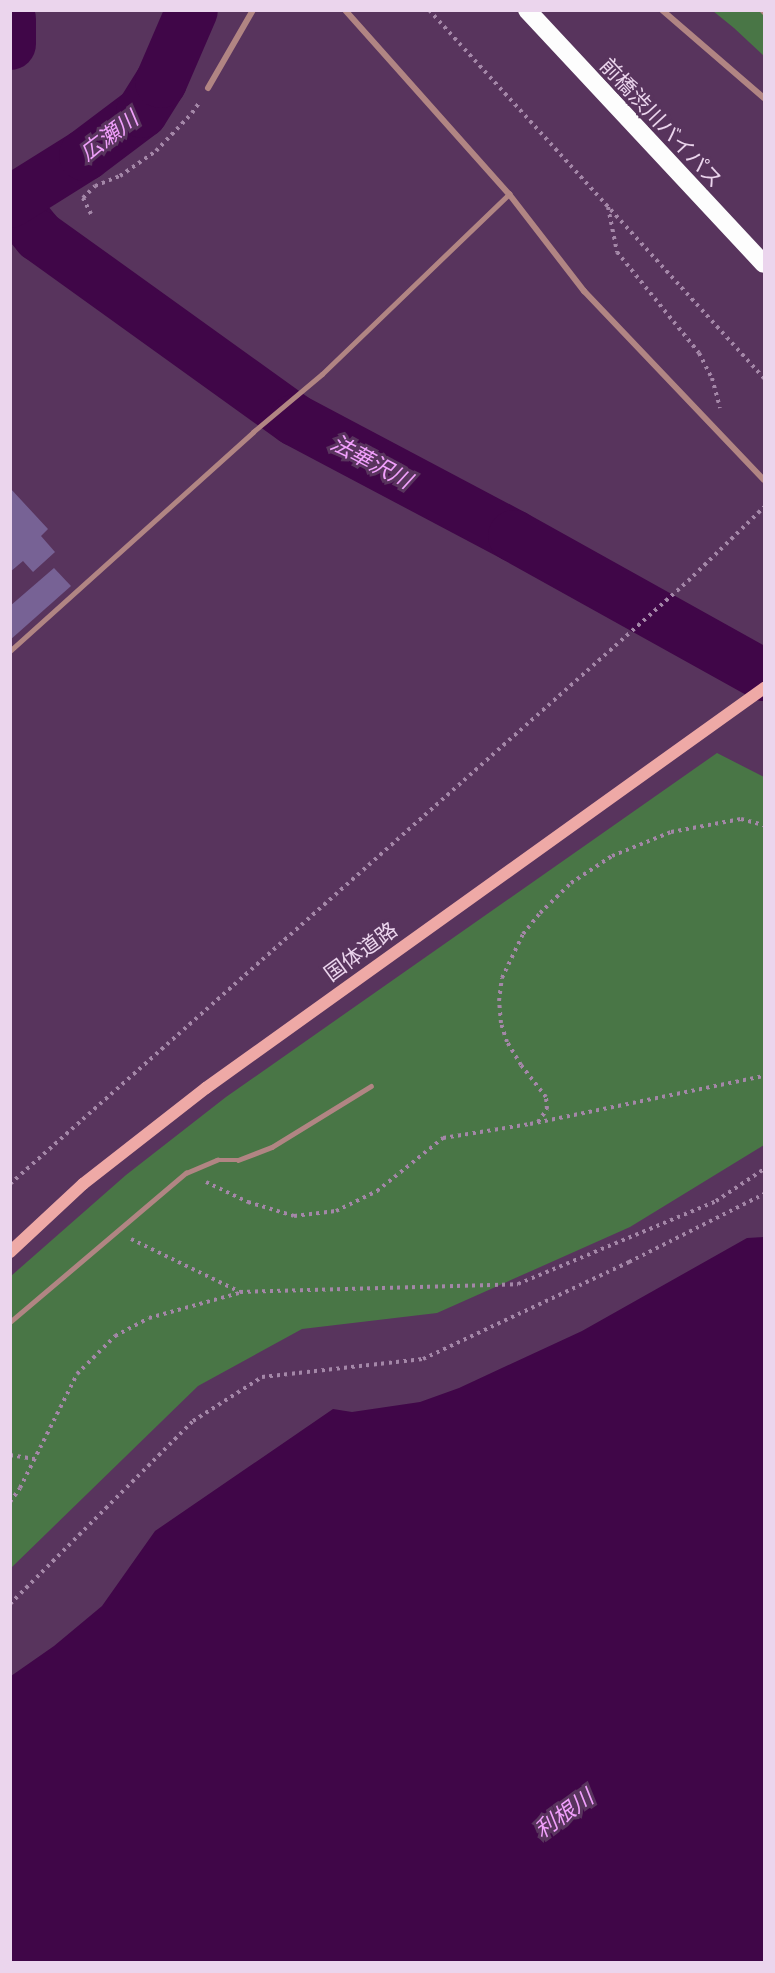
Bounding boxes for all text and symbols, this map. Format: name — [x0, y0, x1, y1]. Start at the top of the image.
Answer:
street label: 前橋渋川バイパス — [594, 53, 728, 193]
water label: 広瀬川 — [75, 106, 143, 166]
water label: 法華沢川 — [326, 430, 416, 494]
street label: 国体道路 — [320, 917, 402, 987]
water label: 利根川 — [530, 1784, 598, 1844]

